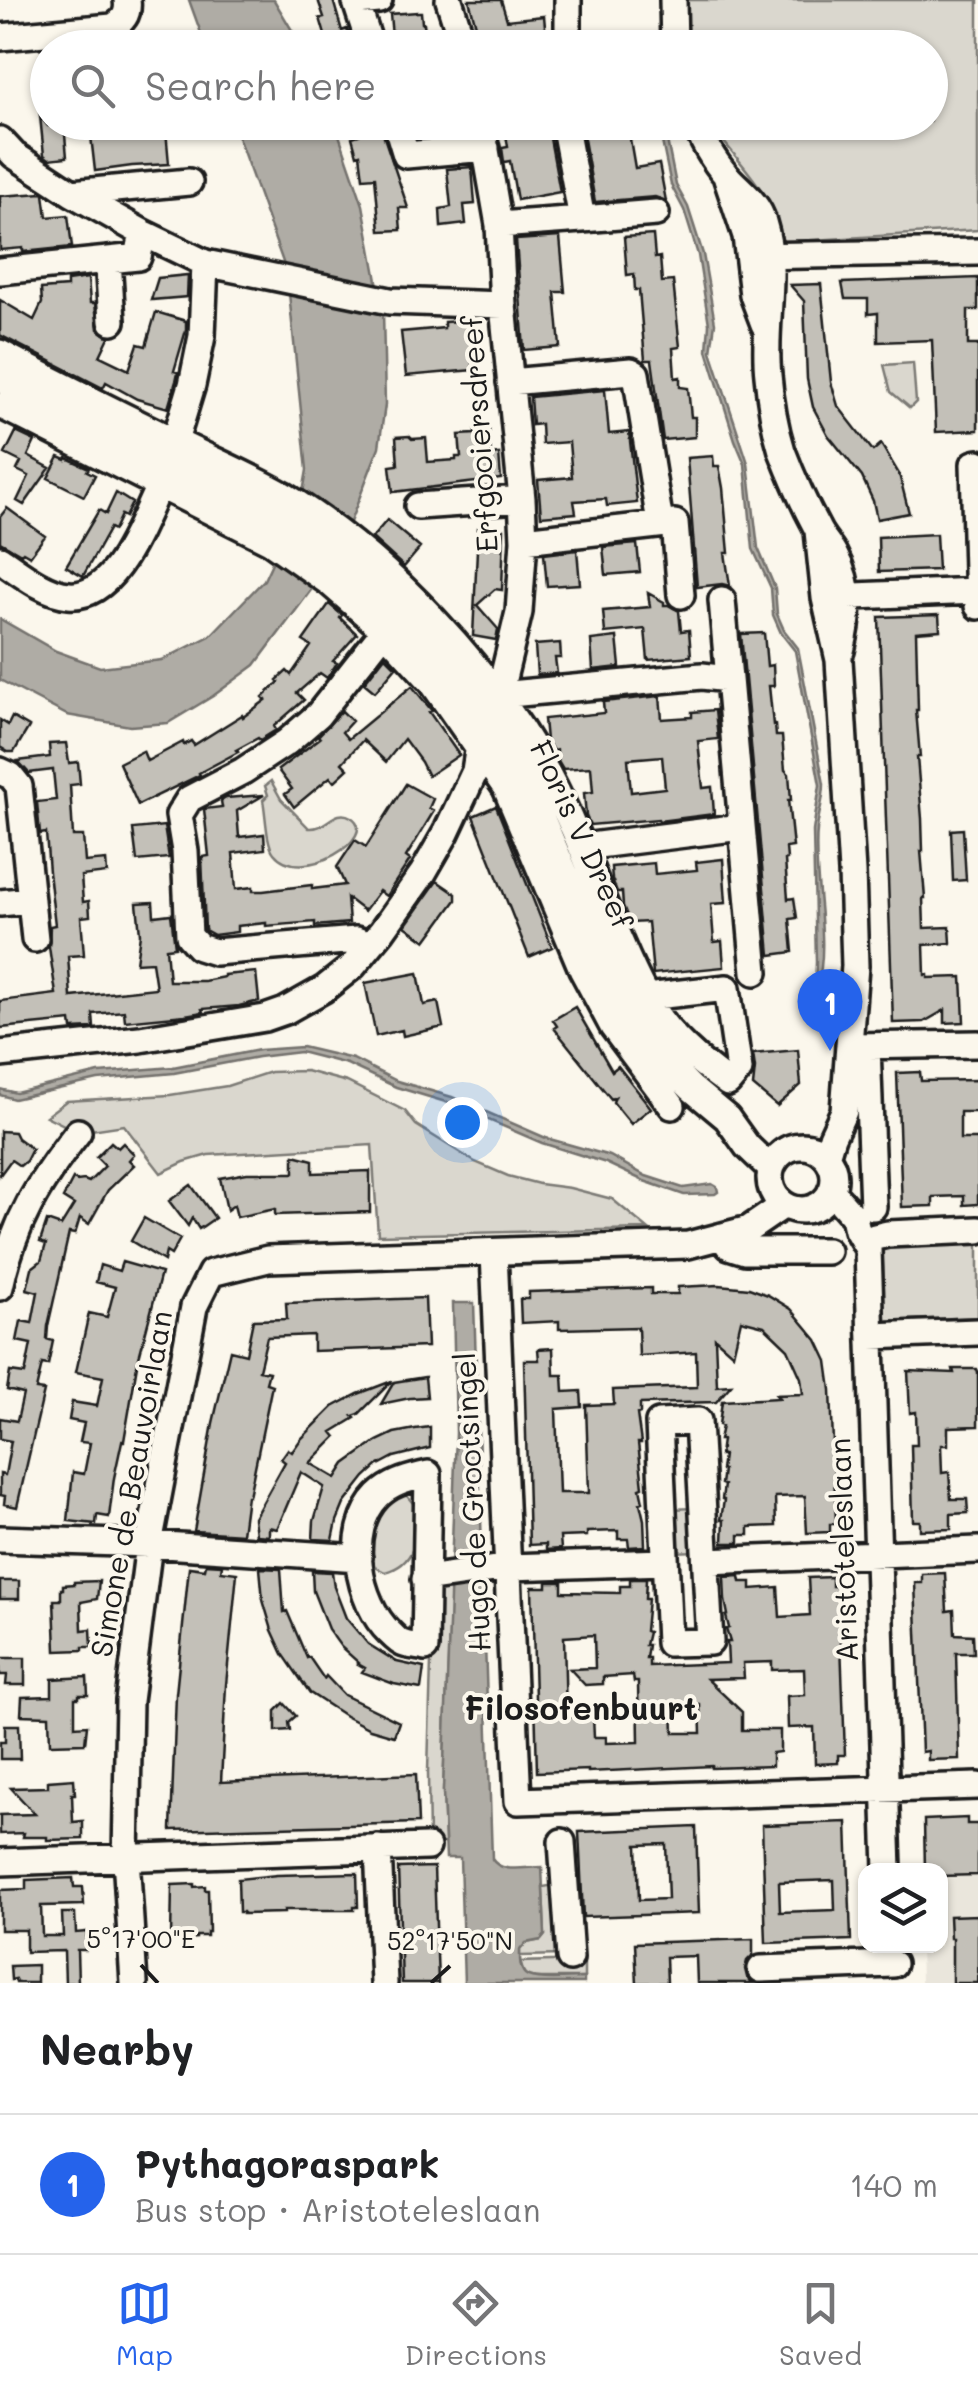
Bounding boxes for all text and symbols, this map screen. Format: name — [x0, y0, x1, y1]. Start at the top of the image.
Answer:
search box — [30, 30, 948, 140]
icon: search — [65, 58, 120, 113]
text: Search here — [145, 60, 376, 110]
street label: Erfgooiersdreef — [450, 313, 506, 554]
street label: Floris V Dreef — [522, 733, 645, 936]
pin: 1 — [798, 968, 862, 1051]
your location — [437, 1097, 488, 1148]
street label: Simone de Beauvoirlaan — [80, 1307, 180, 1660]
street label: Hugo de Grootsingel — [443, 1351, 499, 1653]
street label: Aristoteleslaan — [818, 1437, 866, 1663]
district label: Filosofenbuurt — [464, 1686, 698, 1728]
map controls — [858, 1863, 948, 1953]
button: layers — [858, 1863, 948, 1953]
text: 5°17'00"E — [87, 1922, 195, 1954]
text: 52°17'50"N — [387, 1924, 513, 1956]
text: Nearby — [40, 2021, 194, 2076]
text: Pythagoraspark — [135, 2138, 439, 2188]
text: 1 — [65, 2163, 80, 2205]
text: 140 m — [849, 2163, 938, 2205]
text: Bus stop · Aristoteleslaan — [135, 2188, 540, 2230]
tab: Map — [116, 2276, 173, 2372]
tab: Directions — [405, 2276, 547, 2372]
tab: Saved — [779, 2276, 862, 2372]

